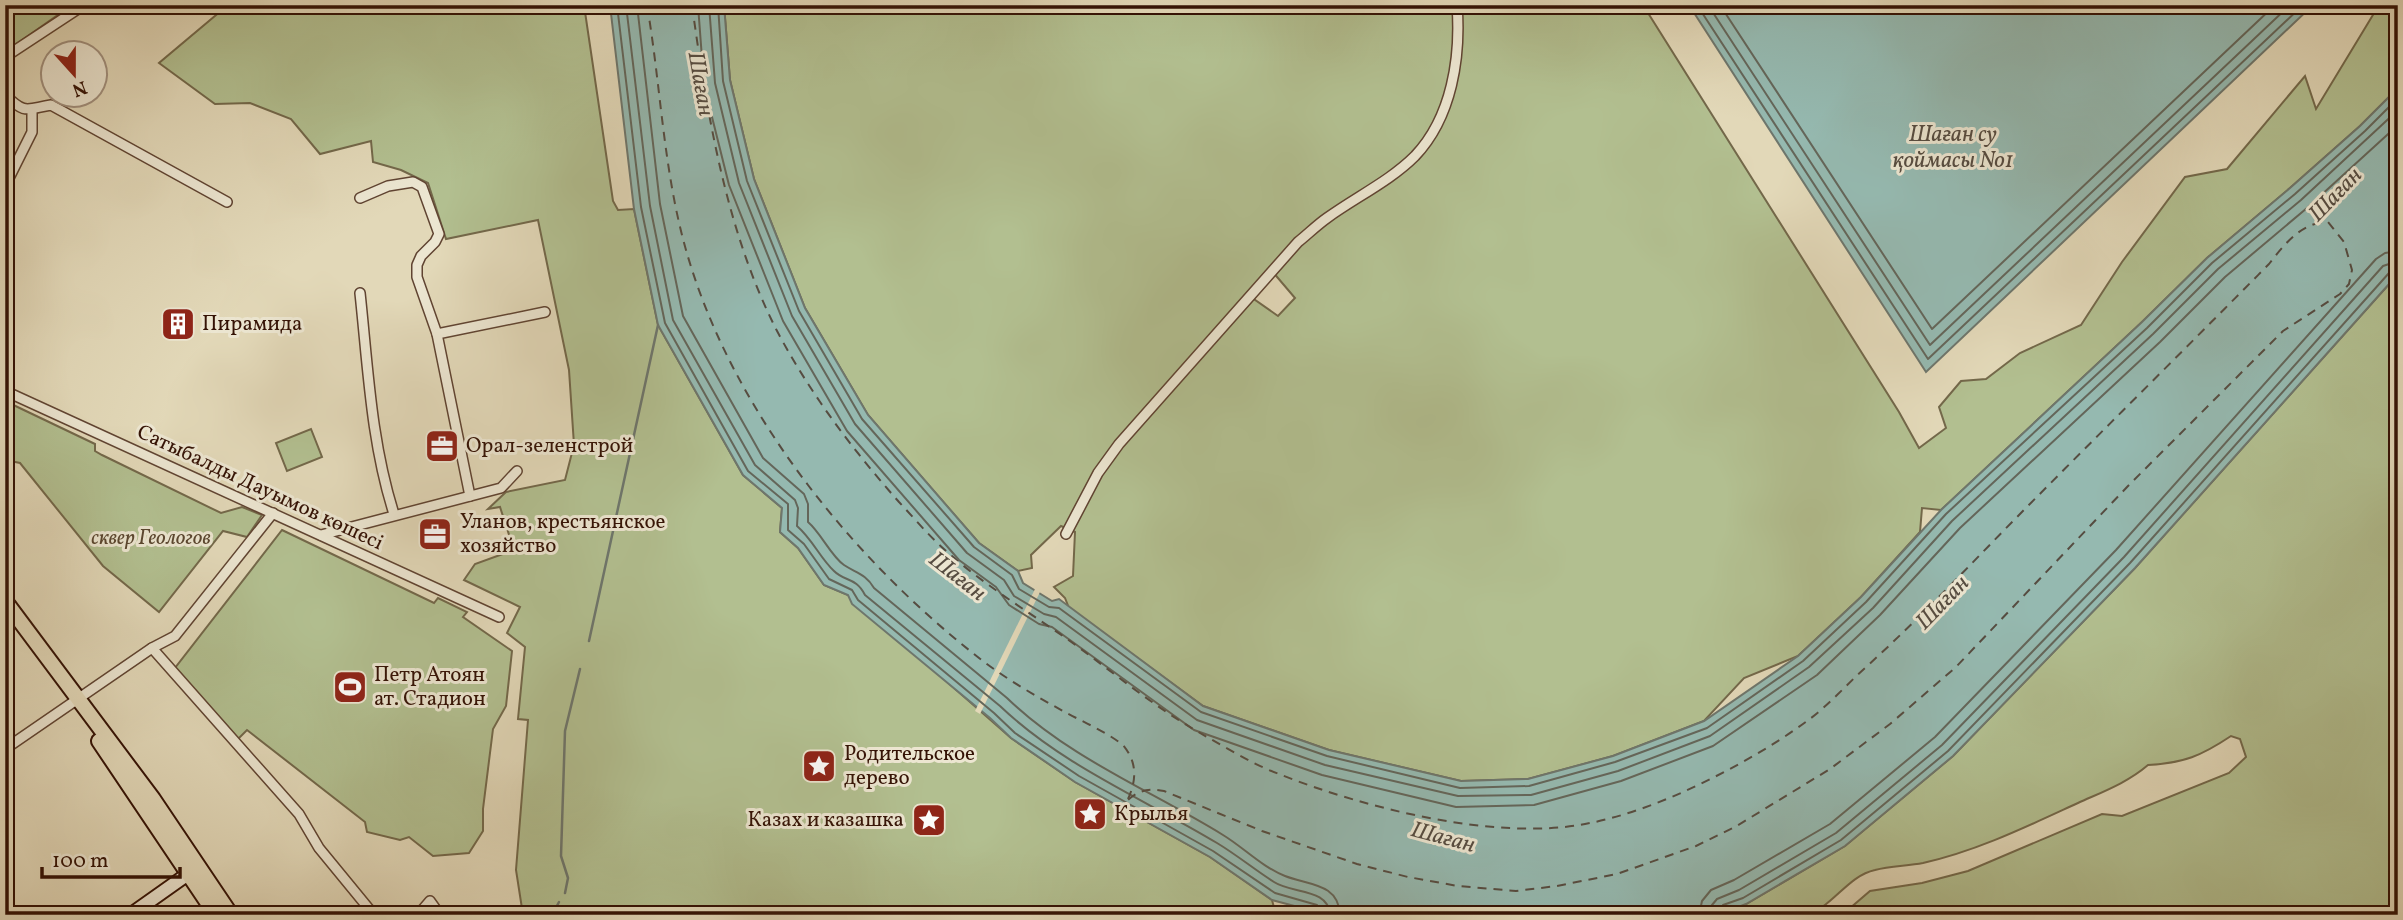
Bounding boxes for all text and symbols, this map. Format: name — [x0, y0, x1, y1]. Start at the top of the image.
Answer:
north arrow — [38, 38, 108, 108]
water label: Шаған — [679, 49, 721, 119]
text: N — [68, 73, 90, 103]
water label: Шаған су қоймасы No1 — [1893, 119, 2014, 177]
water label: Шаған — [2302, 161, 2370, 229]
building icon: Пирамида — [159, 305, 197, 343]
place label: Пирамида — [202, 310, 302, 339]
street label: Сатыбалды Дауымов көшесі — [132, 418, 388, 558]
office icon: Орал-зеленстрой — [423, 427, 461, 465]
place label: Орал-зеленстрой — [466, 432, 634, 461]
place label: Уланов, крестьянское хозяйство — [460, 508, 666, 561]
office icon: Уланов, крестьянское хозяйство — [416, 515, 454, 553]
park label: сквер Геологов — [91, 524, 211, 553]
water label: Шаған — [922, 544, 992, 610]
water label: Шаған — [1909, 569, 1977, 637]
place label: Петр Атоян ат. Стадион — [374, 661, 486, 714]
sports icon: Петр Атоян ат. Стадион — [331, 668, 369, 706]
place label: Родительское дерево — [844, 740, 975, 793]
place icon: Родительское дерево — [800, 747, 838, 785]
place icon: Крылья — [1071, 795, 1109, 833]
place label: Крылья — [1114, 800, 1188, 829]
place icon: Казах и казашка — [910, 801, 948, 839]
place label: Казах и казашка — [748, 806, 904, 835]
water label: Шаған — [1407, 814, 1479, 862]
scale bar — [42, 836, 180, 880]
text: 100 m — [52, 847, 109, 876]

